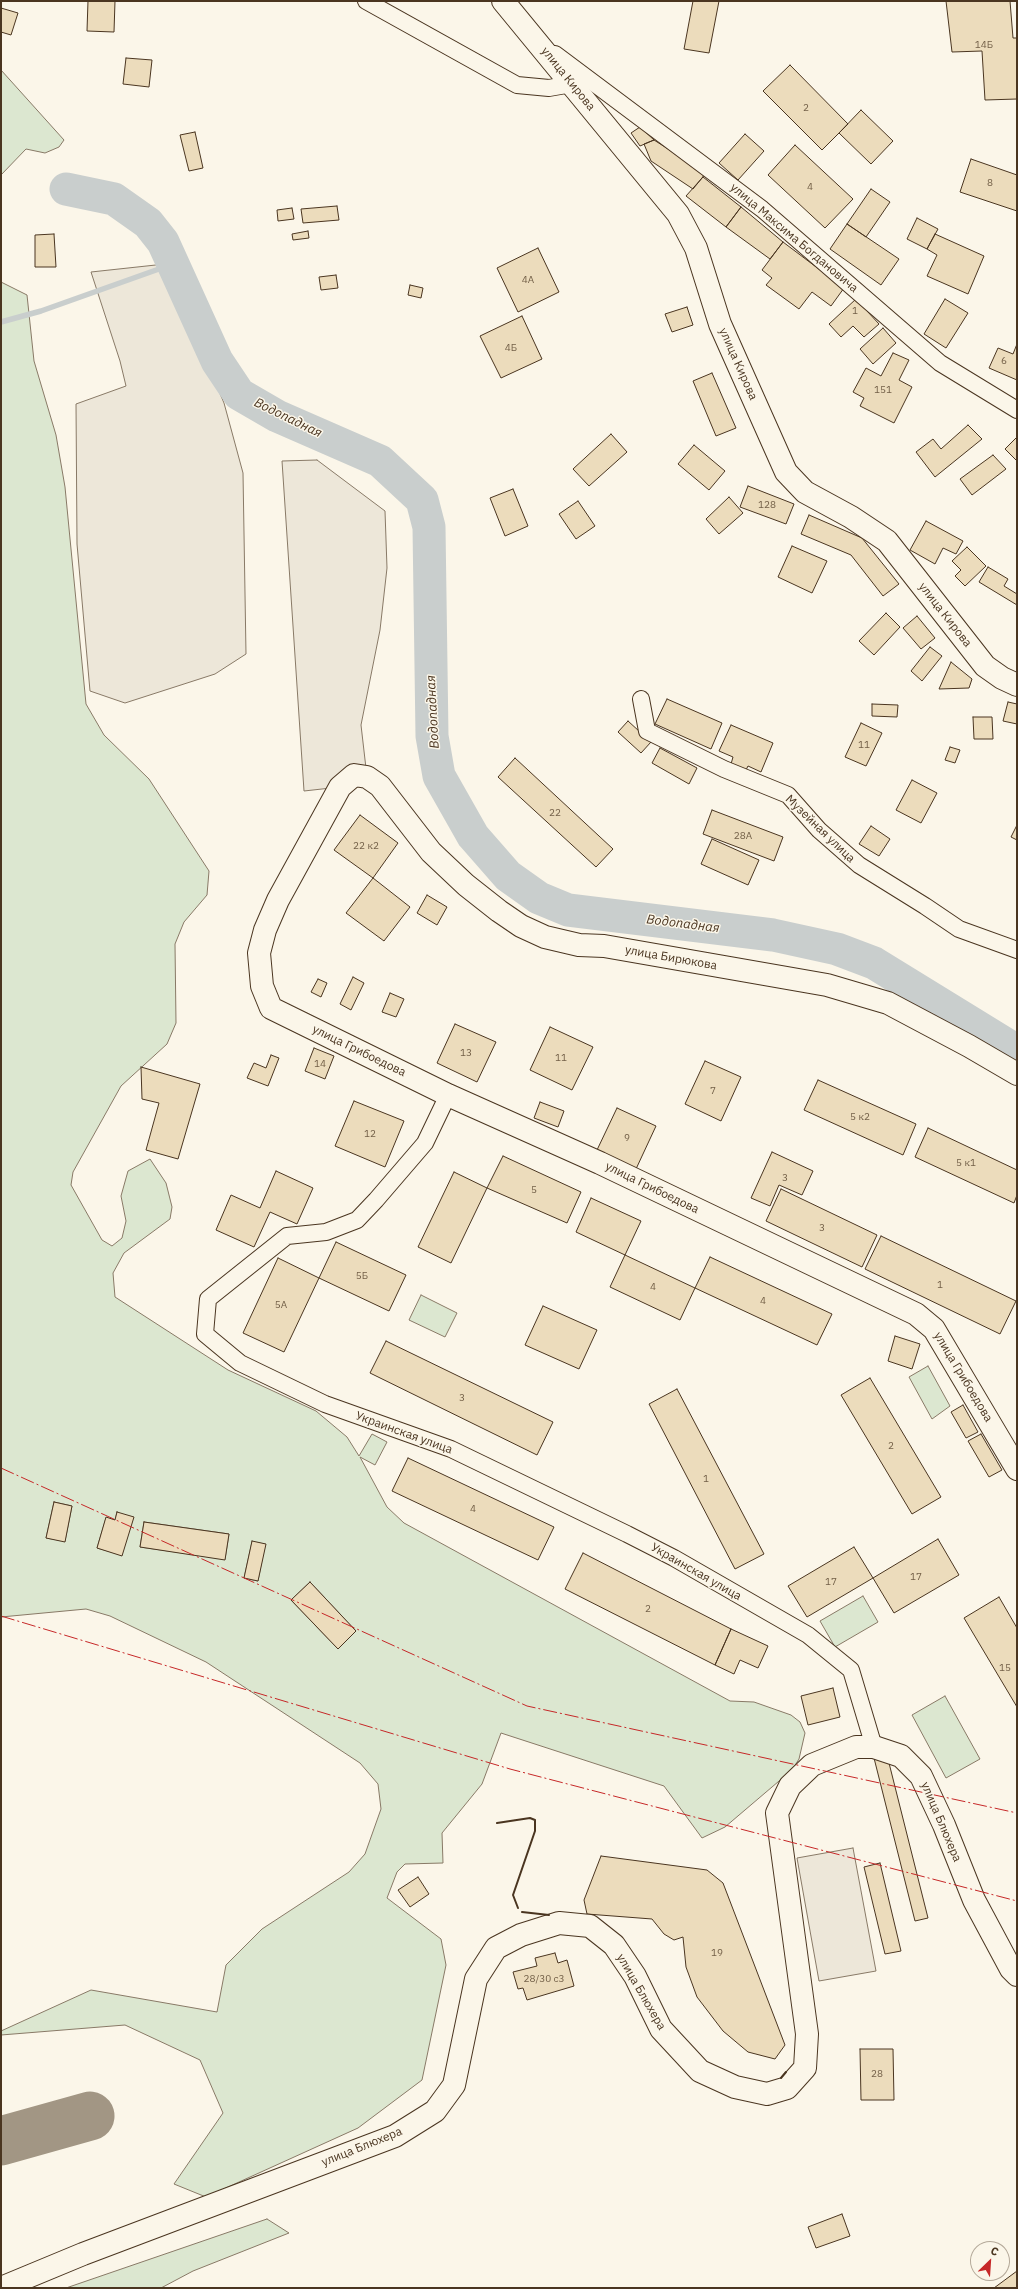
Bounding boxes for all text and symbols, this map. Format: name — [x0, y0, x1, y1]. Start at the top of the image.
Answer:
house number: 14Б — [975, 39, 993, 51]
street label: улица Кирова — [538, 44, 598, 114]
house number: 2 — [803, 102, 809, 114]
house number: 8 — [987, 177, 993, 189]
street label: улица Максима Богдановича — [727, 180, 861, 296]
house number: 4 — [807, 181, 813, 193]
house number: 4А — [522, 274, 534, 286]
house number: 1 — [852, 305, 858, 317]
street label: улица Кирова — [716, 326, 760, 402]
house number: 4Б — [505, 342, 517, 354]
house number: 6 — [1001, 355, 1007, 367]
house number: 151 — [874, 384, 892, 396]
water label: Водопадная — [251, 395, 325, 441]
house number: 128 — [758, 499, 776, 511]
street label: улица Кирова — [915, 580, 975, 650]
water label: Водопадная — [423, 675, 443, 749]
house number: 11 — [858, 739, 870, 751]
street label: Музейная улица — [782, 792, 858, 866]
house number: 22 — [549, 807, 561, 819]
house number: 28А — [734, 830, 752, 842]
house number: 22 к2 — [353, 840, 379, 852]
water label: Водопадная — [646, 912, 720, 936]
street label: улица Бирюкова — [624, 943, 718, 973]
street label: улица Грибоедова — [310, 1022, 408, 1080]
house number: 13 — [460, 1047, 472, 1059]
house number: 11 — [555, 1052, 567, 1064]
house number: 14 — [314, 1058, 326, 1070]
house number: 7 — [710, 1085, 716, 1097]
house number: 5 к2 — [850, 1111, 870, 1123]
house number: 12 — [364, 1128, 376, 1140]
house number: 9 — [624, 1132, 630, 1144]
house number: 5 к1 — [956, 1157, 976, 1169]
street label: улица Грибоедова — [603, 1159, 701, 1217]
house number: 3 — [782, 1172, 788, 1184]
house number: 5 — [531, 1184, 537, 1196]
house number: 3 — [819, 1222, 825, 1234]
house number: 5Б — [356, 1270, 368, 1282]
house number: 1 — [937, 1279, 943, 1291]
house number: 4 — [650, 1281, 656, 1293]
house number: 4 — [760, 1295, 766, 1307]
house number: 5А — [275, 1299, 287, 1311]
street label: улица Грибоедова — [930, 1329, 996, 1425]
house number: 3 — [459, 1392, 465, 1404]
street label: Украинская улица — [354, 1409, 454, 1457]
house number: 2 — [888, 1440, 894, 1452]
house number: 1 — [703, 1473, 709, 1485]
house number: 4 — [470, 1503, 476, 1515]
street label: Украинская улица — [648, 1540, 744, 1604]
house number: 17 — [910, 1571, 922, 1583]
house number: 17 — [825, 1576, 837, 1588]
house number: 2 — [645, 1603, 651, 1615]
house number: 15 — [999, 1662, 1011, 1674]
street label: улица Блюхера — [918, 1780, 964, 1864]
house number: 19 — [711, 1947, 723, 1959]
street label: улица Блюхера — [613, 1951, 669, 2033]
house number: 28/30 с3 — [523, 1973, 565, 1985]
house number: 28 — [871, 2068, 883, 2080]
street label: улица Блюхера — [320, 2124, 404, 2170]
north arrow — [970, 2241, 1010, 2281]
text: С — [988, 2243, 1001, 2259]

